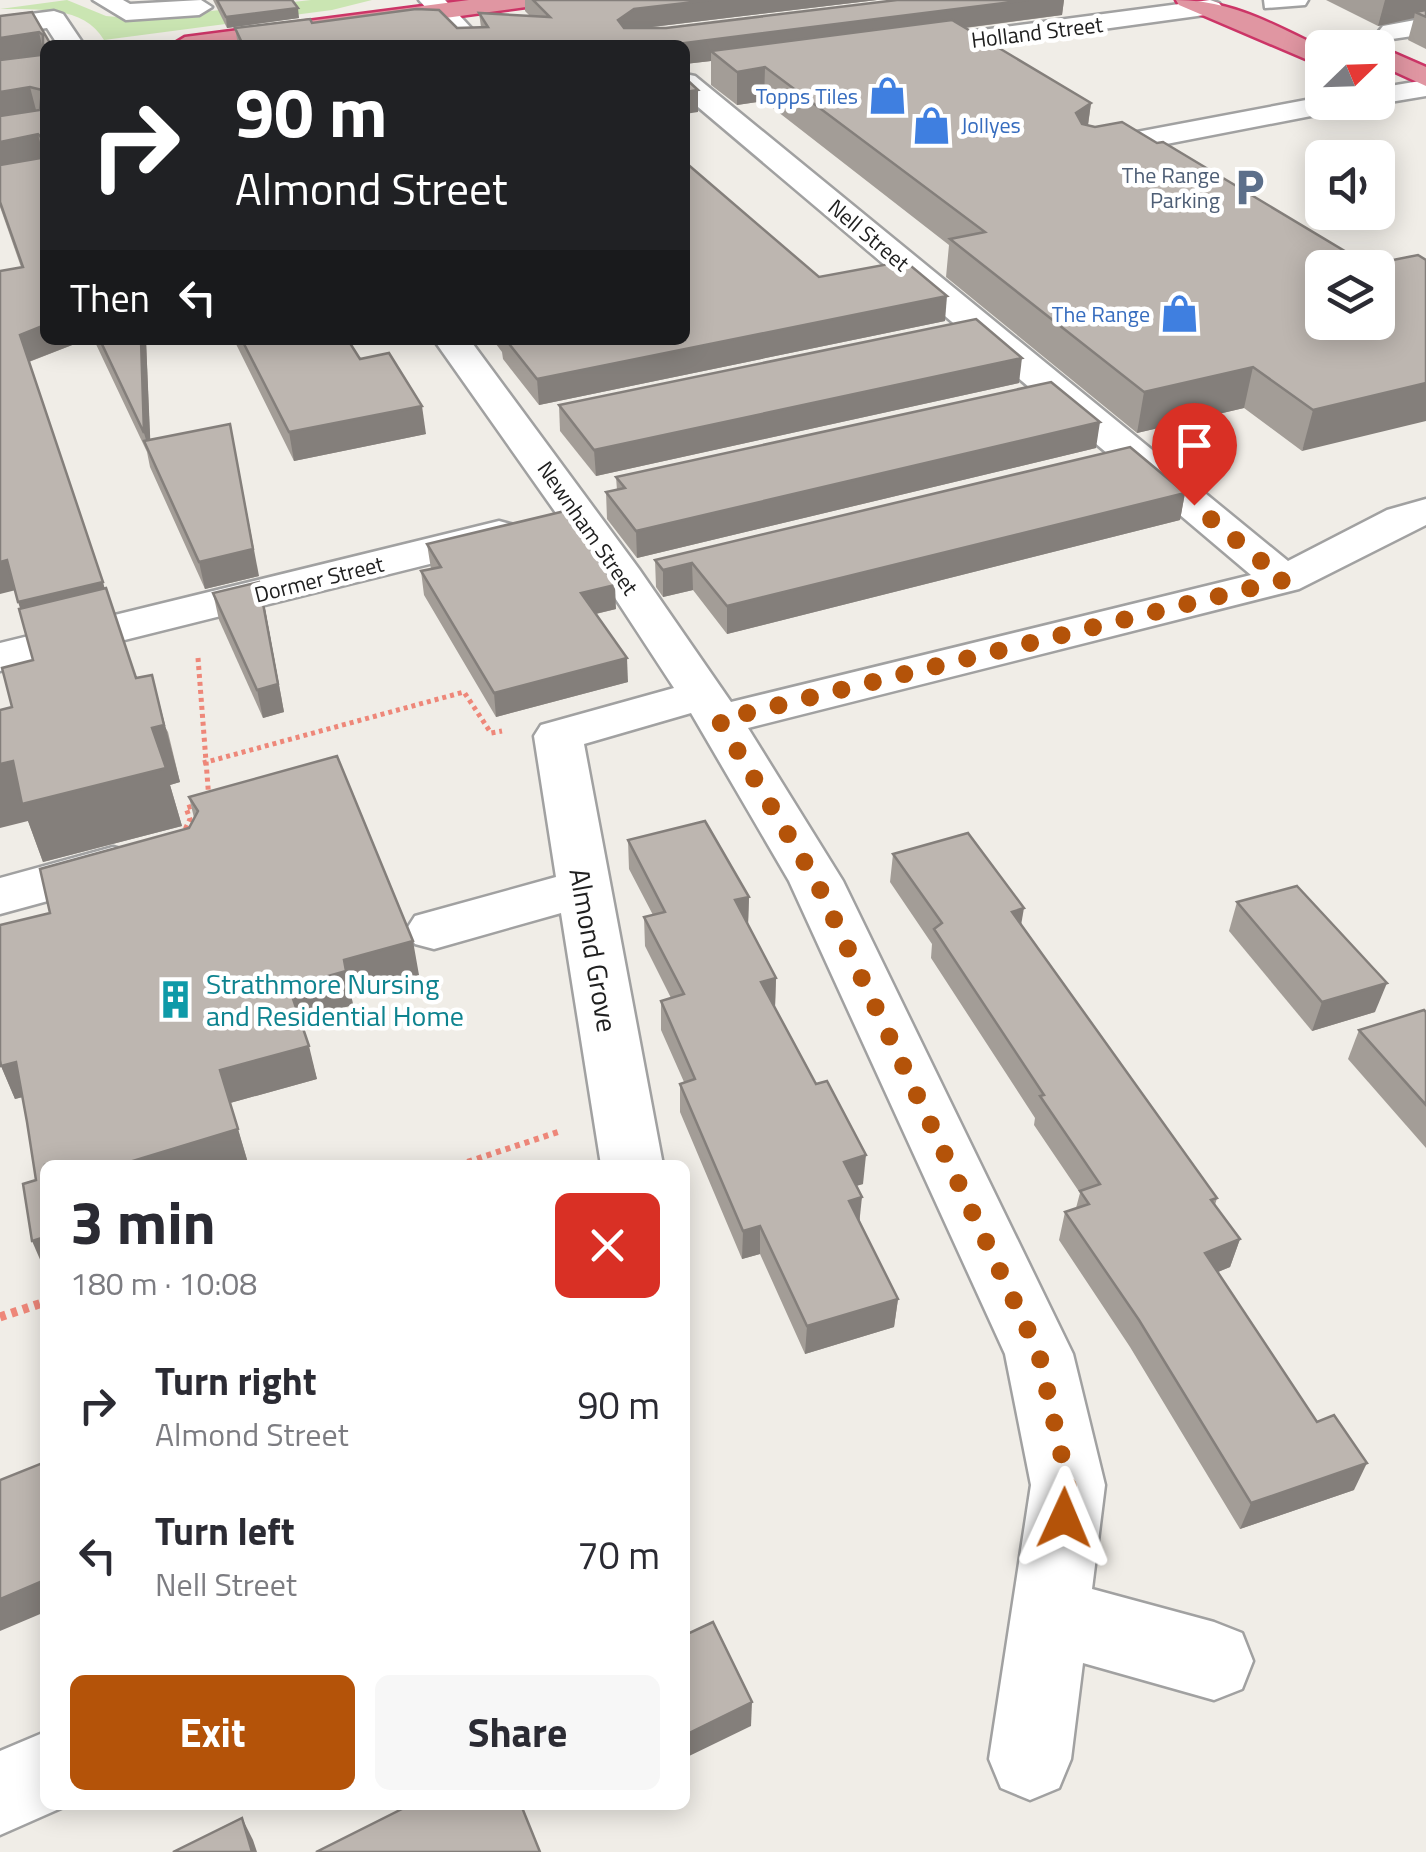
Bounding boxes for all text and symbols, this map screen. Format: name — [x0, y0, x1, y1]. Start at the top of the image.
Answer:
street label: Holland Street — [969, 7, 1105, 57]
north arrow — [1305, 30, 1395, 120]
map controls — [1305, 30, 1395, 340]
text: 90 m — [235, 58, 388, 164]
shop icon: Topps Tiles — [867, 75, 909, 117]
place label: Topps Tiles — [756, 79, 858, 113]
icon: right — [70, 80, 200, 210]
shop icon: Jollyes — [910, 104, 952, 146]
place label: Jollyes — [961, 108, 1021, 142]
button: sound — [1305, 140, 1395, 230]
text: Almond Street — [235, 154, 507, 222]
place label: The Range Parking — [1122, 158, 1220, 217]
parking icon: The Range Parking — [1229, 167, 1271, 209]
street label: Nell Street — [821, 191, 918, 280]
button: layers — [1305, 250, 1395, 340]
text: Then — [70, 269, 150, 327]
icon: left — [170, 270, 225, 325]
shop icon: The Range — [1159, 293, 1201, 335]
place label: The Range — [1052, 297, 1150, 331]
pin — [1152, 403, 1237, 506]
icon: arrive — [1167, 418, 1222, 473]
street label: Newnham Street — [529, 454, 647, 602]
street label: Dormer Street — [251, 546, 387, 611]
street label: Almond Grove — [558, 865, 630, 1035]
place label: Strathmore Nursing and Residential Home — [206, 962, 464, 1037]
building icon: Strathmore Nursing and Residential Home — [155, 978, 197, 1020]
text: 3 min — [70, 1176, 216, 1267]
button: close — [555, 1193, 660, 1298]
text: 180 m · 10:08 — [70, 1259, 257, 1307]
text: Turn right — [155, 1352, 317, 1410]
text: 90 m — [577, 1376, 660, 1434]
icon: right — [70, 1378, 125, 1433]
text: Almond Street — [155, 1410, 349, 1458]
position arrow — [1012, 1466, 1116, 1570]
text: Turn left — [155, 1502, 295, 1560]
text: 70 m — [577, 1526, 660, 1584]
icon: left — [70, 1528, 125, 1583]
text: Nell Street — [155, 1560, 297, 1608]
button: Exit — [70, 1675, 355, 1790]
button: Share — [375, 1675, 660, 1790]

